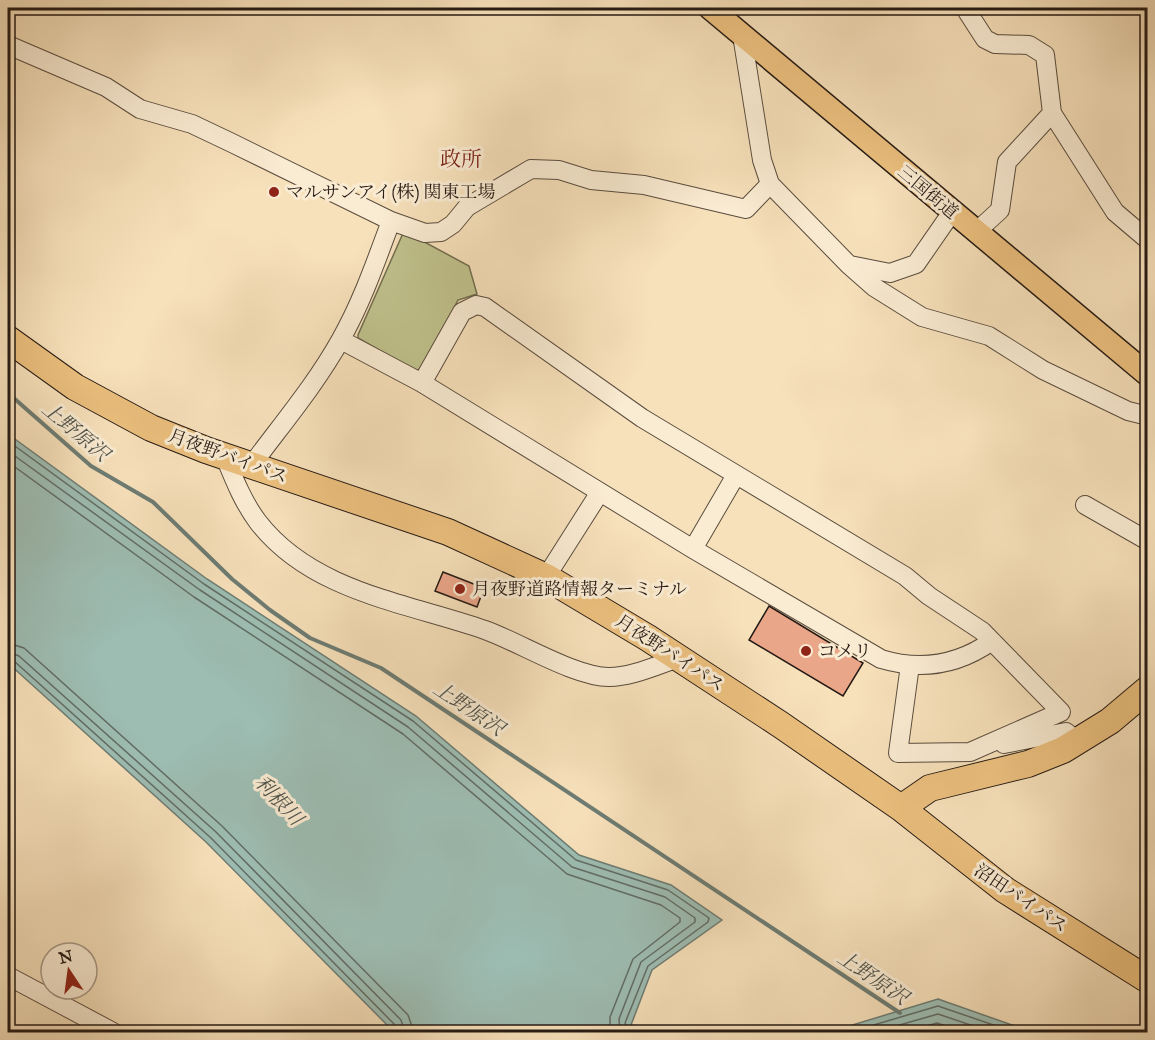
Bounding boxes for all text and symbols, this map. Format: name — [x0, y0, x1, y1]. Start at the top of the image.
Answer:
district label: 政所 — [440, 146, 482, 172]
street label: 三国街道 — [893, 160, 963, 224]
place label: マルサンアイ(株) 関東工場 — [286, 181, 495, 204]
marker: マルサンアイ(株) 関東工場 — [267, 185, 281, 199]
water label: 上野原沢 — [38, 396, 117, 468]
street label: 月夜野バイパス — [165, 424, 291, 488]
place label: 月夜野道路情報ターミナル — [472, 578, 687, 600]
marker: 月夜野道路情報ターミナル — [453, 582, 467, 596]
street label: 月夜野バイパス — [611, 610, 729, 696]
place label: コメリ — [818, 640, 872, 662]
marker: コメリ — [799, 644, 813, 658]
water label: 上野原沢 — [429, 676, 511, 742]
water label: 利根川 — [250, 770, 310, 832]
street label: 沼田バイパス — [970, 859, 1072, 937]
north arrow — [39, 941, 99, 1001]
water label: 上野原沢 — [833, 945, 915, 1011]
text: N — [57, 946, 75, 968]

